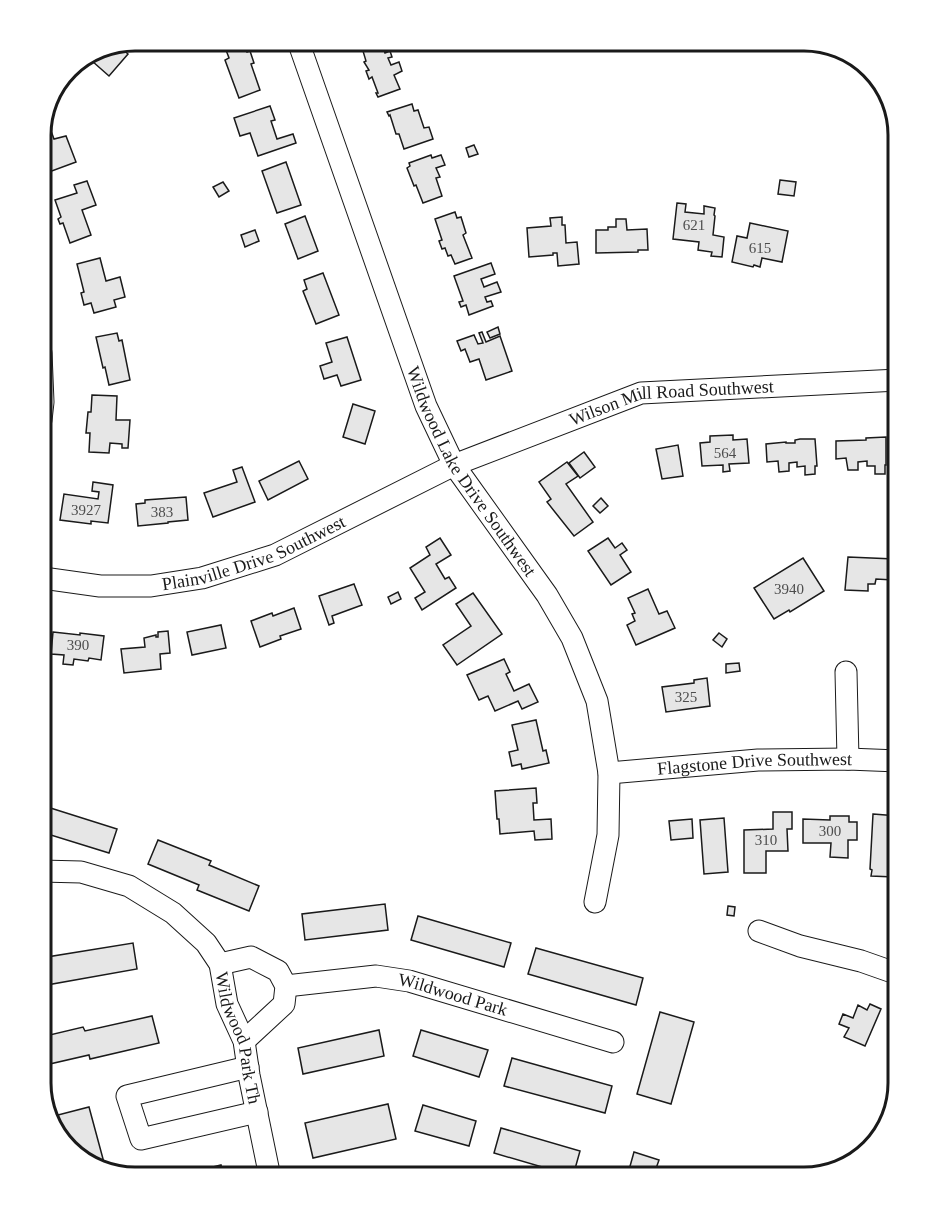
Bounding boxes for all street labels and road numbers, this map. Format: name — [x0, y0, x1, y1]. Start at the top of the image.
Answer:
street label: Wildwood Lake Drive Southwest — [403, 364, 540, 580]
street label: Wilson Mill Road Southwest — [566, 376, 774, 430]
street label: Plainville Drive Southwest — [161, 511, 348, 594]
street label: Flagstone Drive Southwest — [656, 749, 852, 779]
street label: Wildwood Park Th — [212, 970, 265, 1106]
street label: Wildwood Park — [397, 970, 510, 1020]

